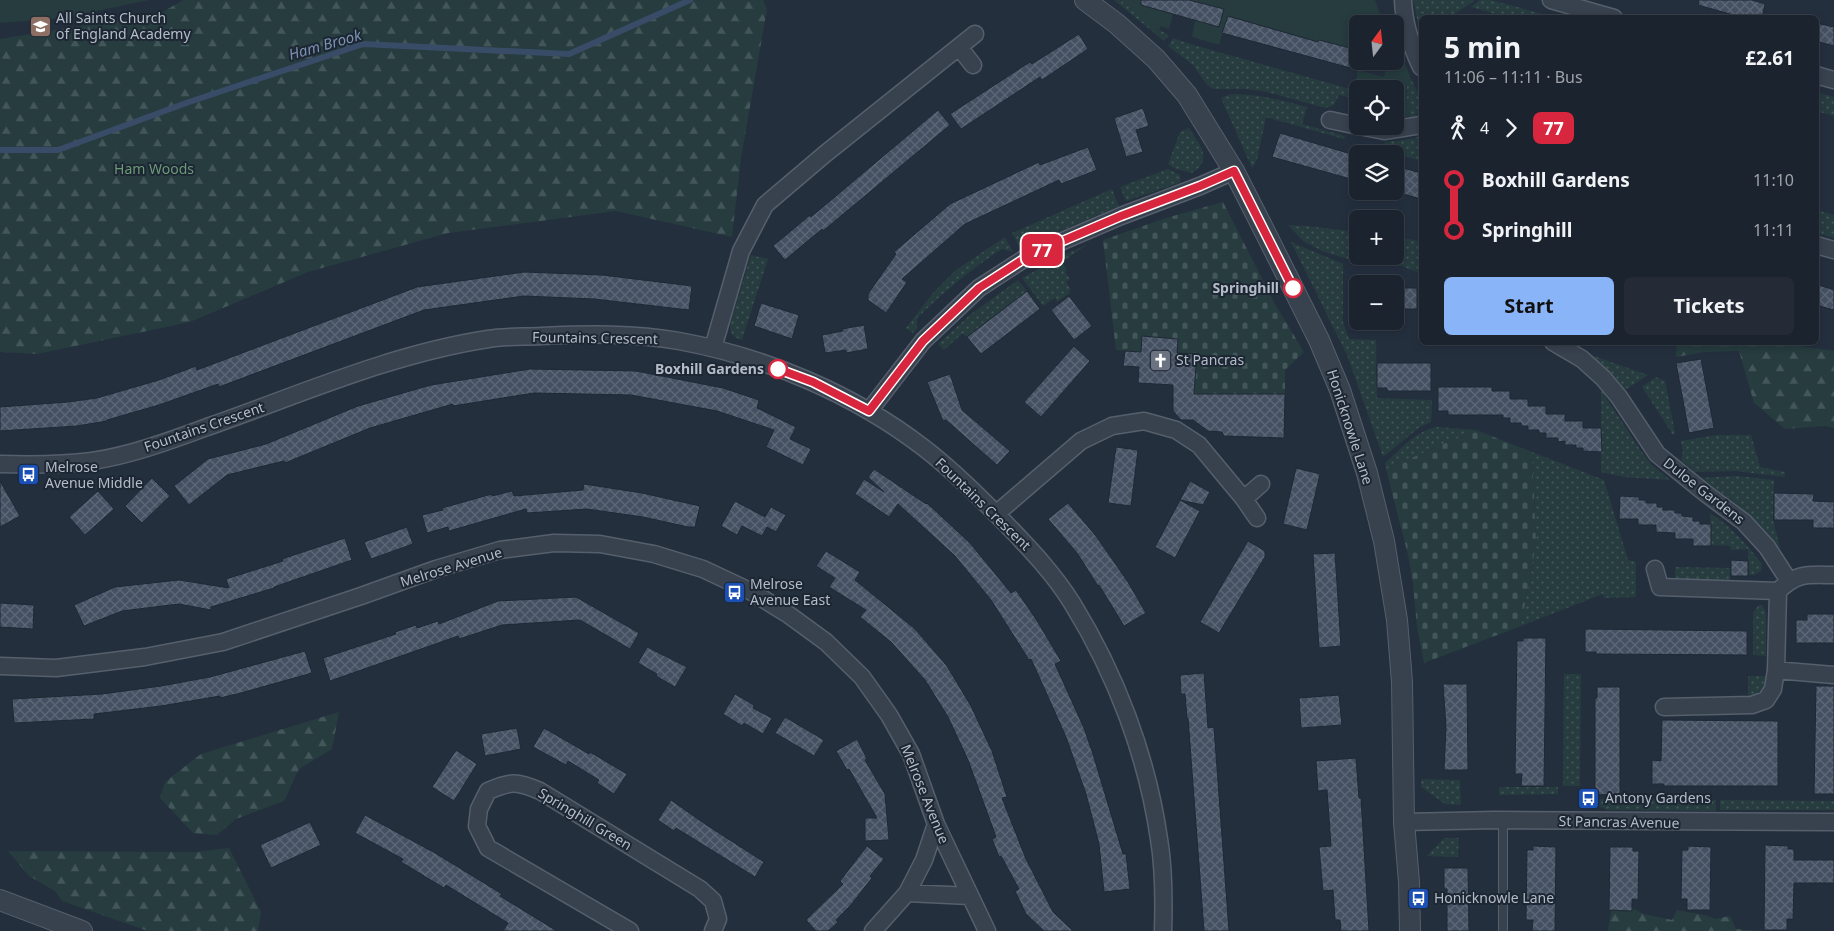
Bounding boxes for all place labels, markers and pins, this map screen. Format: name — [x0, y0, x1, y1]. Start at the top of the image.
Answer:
place label: All Saints Church of England Academy — [56, 8, 191, 43]
school or university icon: All Saints Church of England Academy — [28, 14, 52, 38]
place label: Springhill — [1212, 278, 1279, 297]
marker: Springhill — [1283, 278, 1303, 298]
church icon: St Pancras — [1148, 348, 1172, 372]
place label: St Pancras — [1176, 350, 1244, 369]
place label: Boxhill Gardens — [655, 359, 764, 378]
marker: Boxhill Gardens — [768, 359, 788, 379]
place label: Melrose Avenue Middle — [45, 457, 143, 492]
bus stop icon: Melrose Avenue Middle — [17, 463, 41, 487]
place label: Melrose Avenue East — [750, 574, 830, 609]
bus stop icon: Melrose Avenue East — [722, 580, 746, 604]
bus stop icon: Antony Gardens — [1577, 786, 1601, 810]
place label: Antony Gardens — [1605, 788, 1711, 807]
bus stop icon: Honicknowle Lane — [1406, 886, 1430, 910]
place label: Honicknowle Lane — [1434, 888, 1554, 907]

